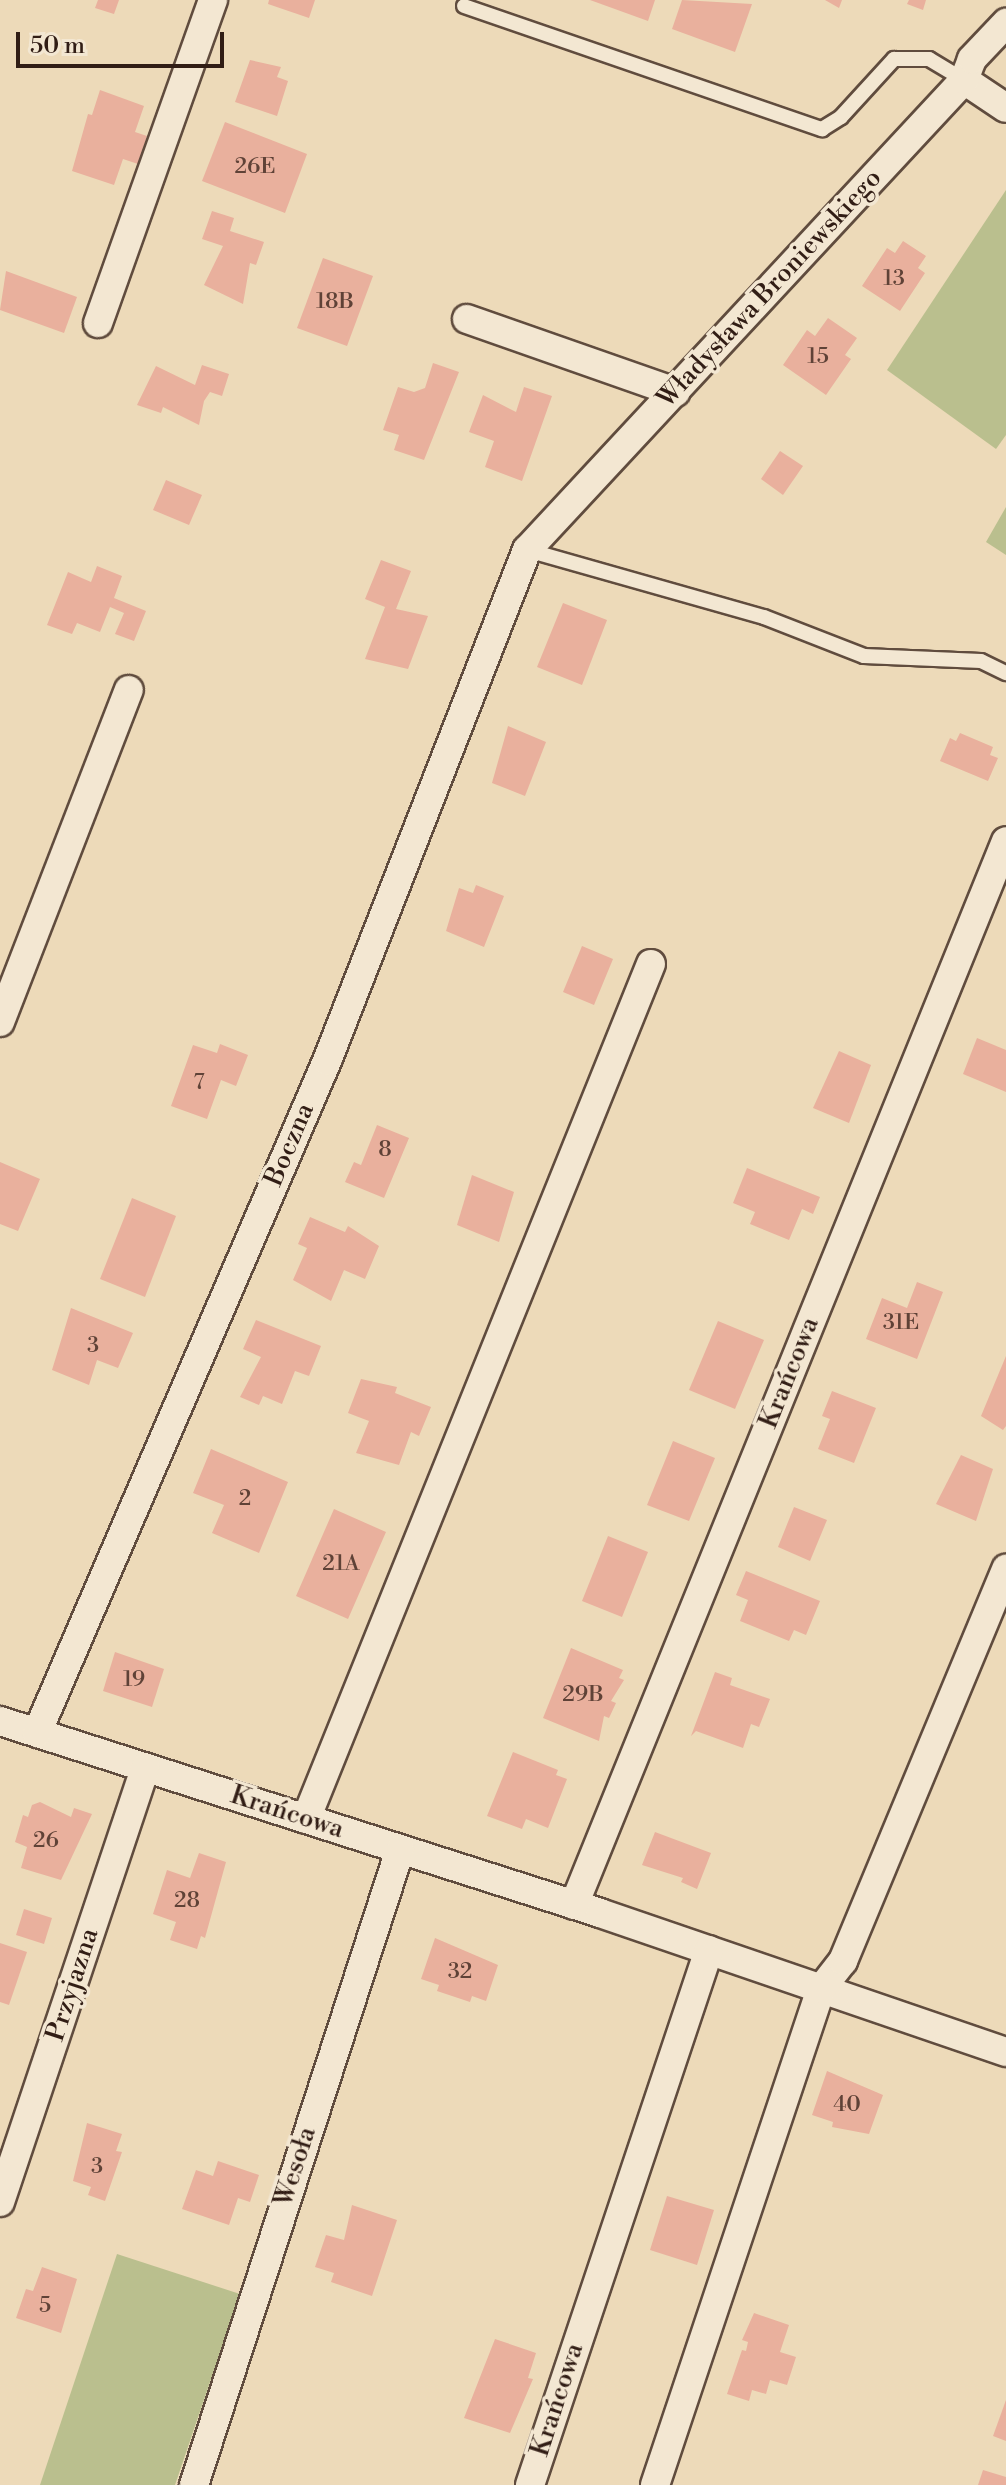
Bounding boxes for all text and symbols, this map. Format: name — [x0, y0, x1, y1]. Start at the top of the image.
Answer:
scale bar — [20, 16, 228, 66]
text: 50 m — [30, 31, 85, 61]
house number: 26E — [234, 154, 276, 180]
street label: Władysława Broniewskiego — [651, 163, 889, 415]
house number: 13 — [883, 266, 905, 292]
house number: 18B — [316, 289, 354, 315]
house number: 15 — [807, 344, 829, 370]
house number: 7 — [193, 1070, 205, 1096]
street label: Boczna — [259, 1099, 321, 1191]
house number: 8 — [378, 1137, 392, 1163]
house number: 31E — [883, 1310, 919, 1336]
street label: Krańcowa — [754, 1313, 826, 1433]
house number: 3 — [87, 1333, 99, 1359]
house number: 2 — [239, 1486, 251, 1512]
house number: 21A — [322, 1551, 360, 1577]
house number: 19 — [123, 1667, 145, 1693]
house number: 29B — [562, 1682, 604, 1708]
street label: Krańcowa — [226, 1780, 348, 1846]
house number: 26 — [33, 1828, 59, 1854]
house number: 28 — [174, 1888, 200, 1914]
street label: Przyjazna — [40, 1925, 106, 2045]
house number: 32 — [448, 1959, 472, 1985]
house number: 40 — [833, 2092, 861, 2118]
street label: Wesoła — [269, 2123, 323, 2211]
house number: 3 — [91, 2154, 103, 2180]
house number: 5 — [39, 2293, 51, 2319]
street label: Krańcowa — [525, 2339, 591, 2461]

